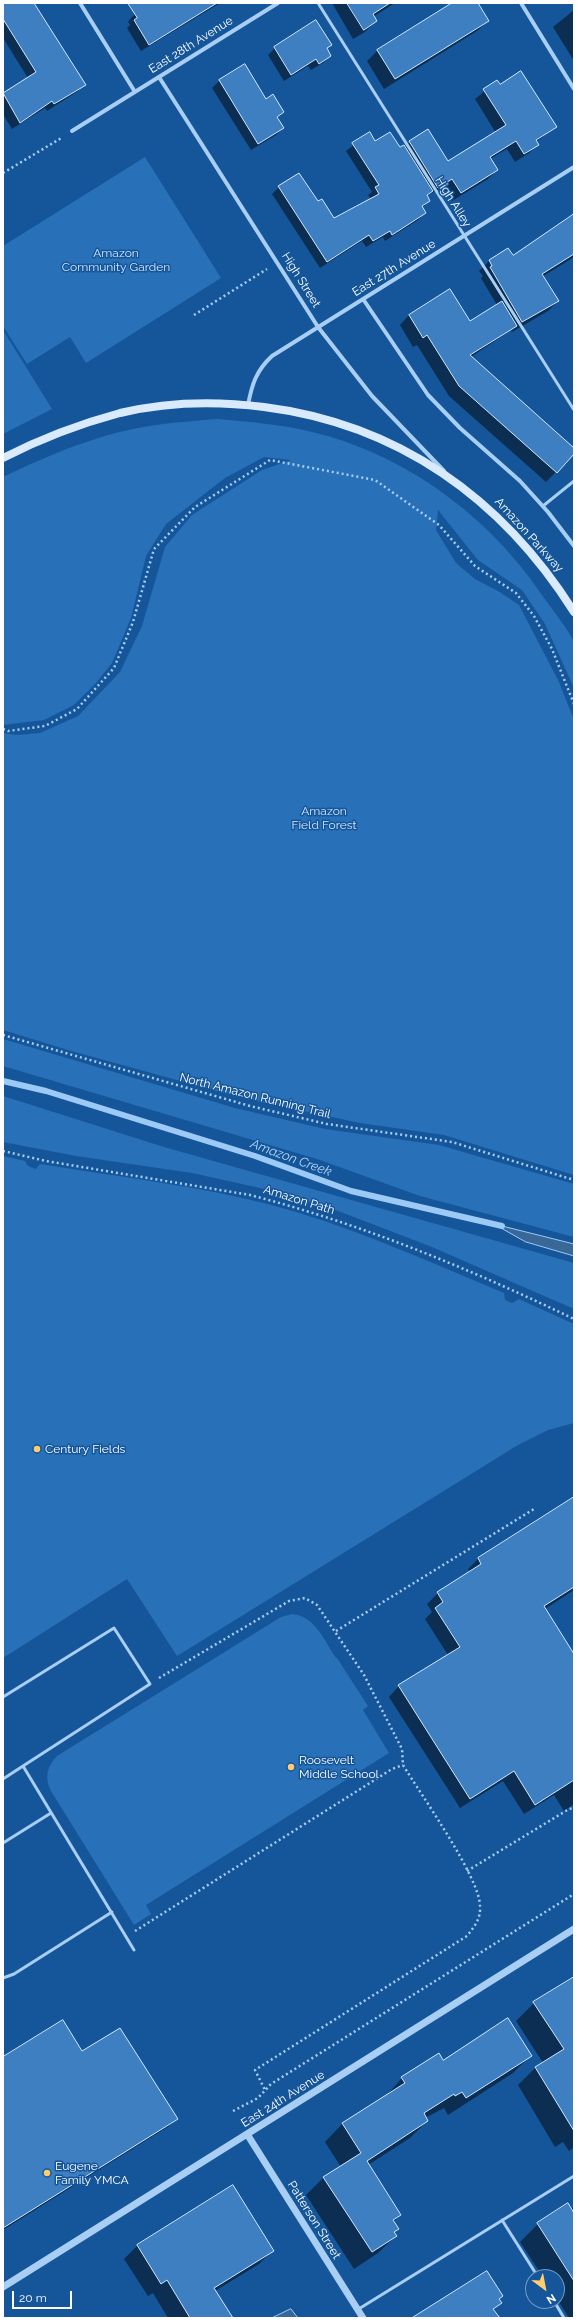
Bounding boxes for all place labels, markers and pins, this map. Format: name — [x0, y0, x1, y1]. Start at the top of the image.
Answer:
place label: Century Fields — [45, 1442, 125, 1456]
marker: Century Fields — [32, 1444, 42, 1454]
place label: Roosevelt Middle School — [299, 1753, 379, 1781]
marker: Roosevelt Middle School — [286, 1762, 296, 1772]
place label: Eugene Family YMCA — [55, 2159, 129, 2187]
marker: Eugene Family YMCA — [42, 2168, 52, 2178]

